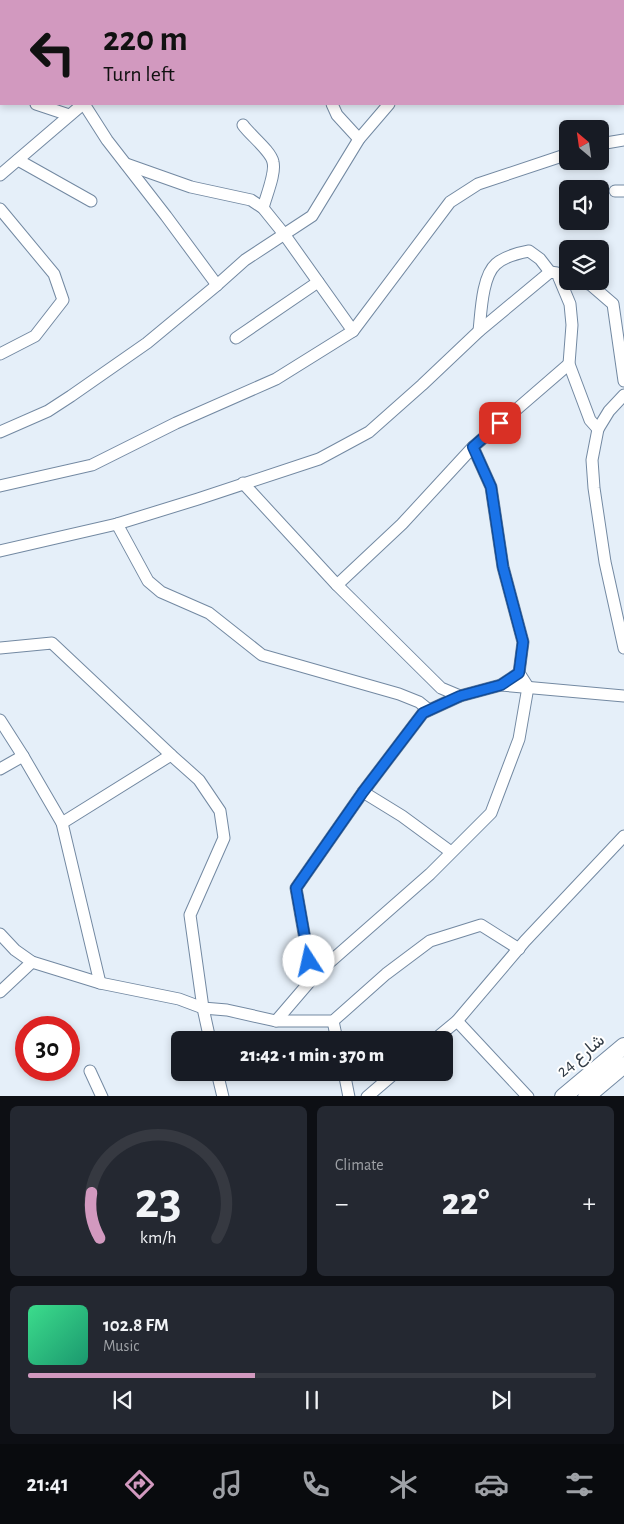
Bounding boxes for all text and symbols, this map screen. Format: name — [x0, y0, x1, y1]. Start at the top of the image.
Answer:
icon: left — [20, 20, 85, 85]
text: 220 m — [103, 22, 188, 57]
text: Turn left — [103, 63, 175, 85]
north arrow — [559, 120, 609, 170]
map controls — [559, 120, 609, 290]
button: sound — [559, 180, 609, 230]
button: layers — [559, 240, 609, 290]
pin — [479, 402, 521, 444]
icon: arrive — [486, 409, 514, 437]
position arrow — [282, 934, 334, 986]
speed limit sign: 30 — [15, 1016, 80, 1081]
street label: شارع 24 — [554, 1031, 610, 1082]
text: 21:42 · 1 min · 370 m — [240, 1046, 384, 1065]
text: Climate — [335, 1157, 384, 1173]
text: 23 — [135, 1175, 182, 1227]
text: 22° — [442, 1184, 489, 1222]
text: − — [335, 1190, 348, 1218]
text: + — [583, 1190, 596, 1218]
text: km/h — [140, 1229, 177, 1247]
text: 102.8 FM — [103, 1316, 169, 1335]
text: Music — [103, 1338, 139, 1354]
icon: previous — [109, 1386, 137, 1414]
icon: pause — [298, 1386, 326, 1414]
icon: next — [487, 1386, 515, 1414]
icon: directions — [122, 1467, 157, 1502]
icon: music — [210, 1467, 245, 1502]
icon: phone — [298, 1467, 333, 1502]
icon: climate — [386, 1467, 421, 1502]
icon: car — [474, 1467, 509, 1502]
icon: filters — [562, 1467, 597, 1502]
text: 21:41 — [27, 1473, 69, 1495]

